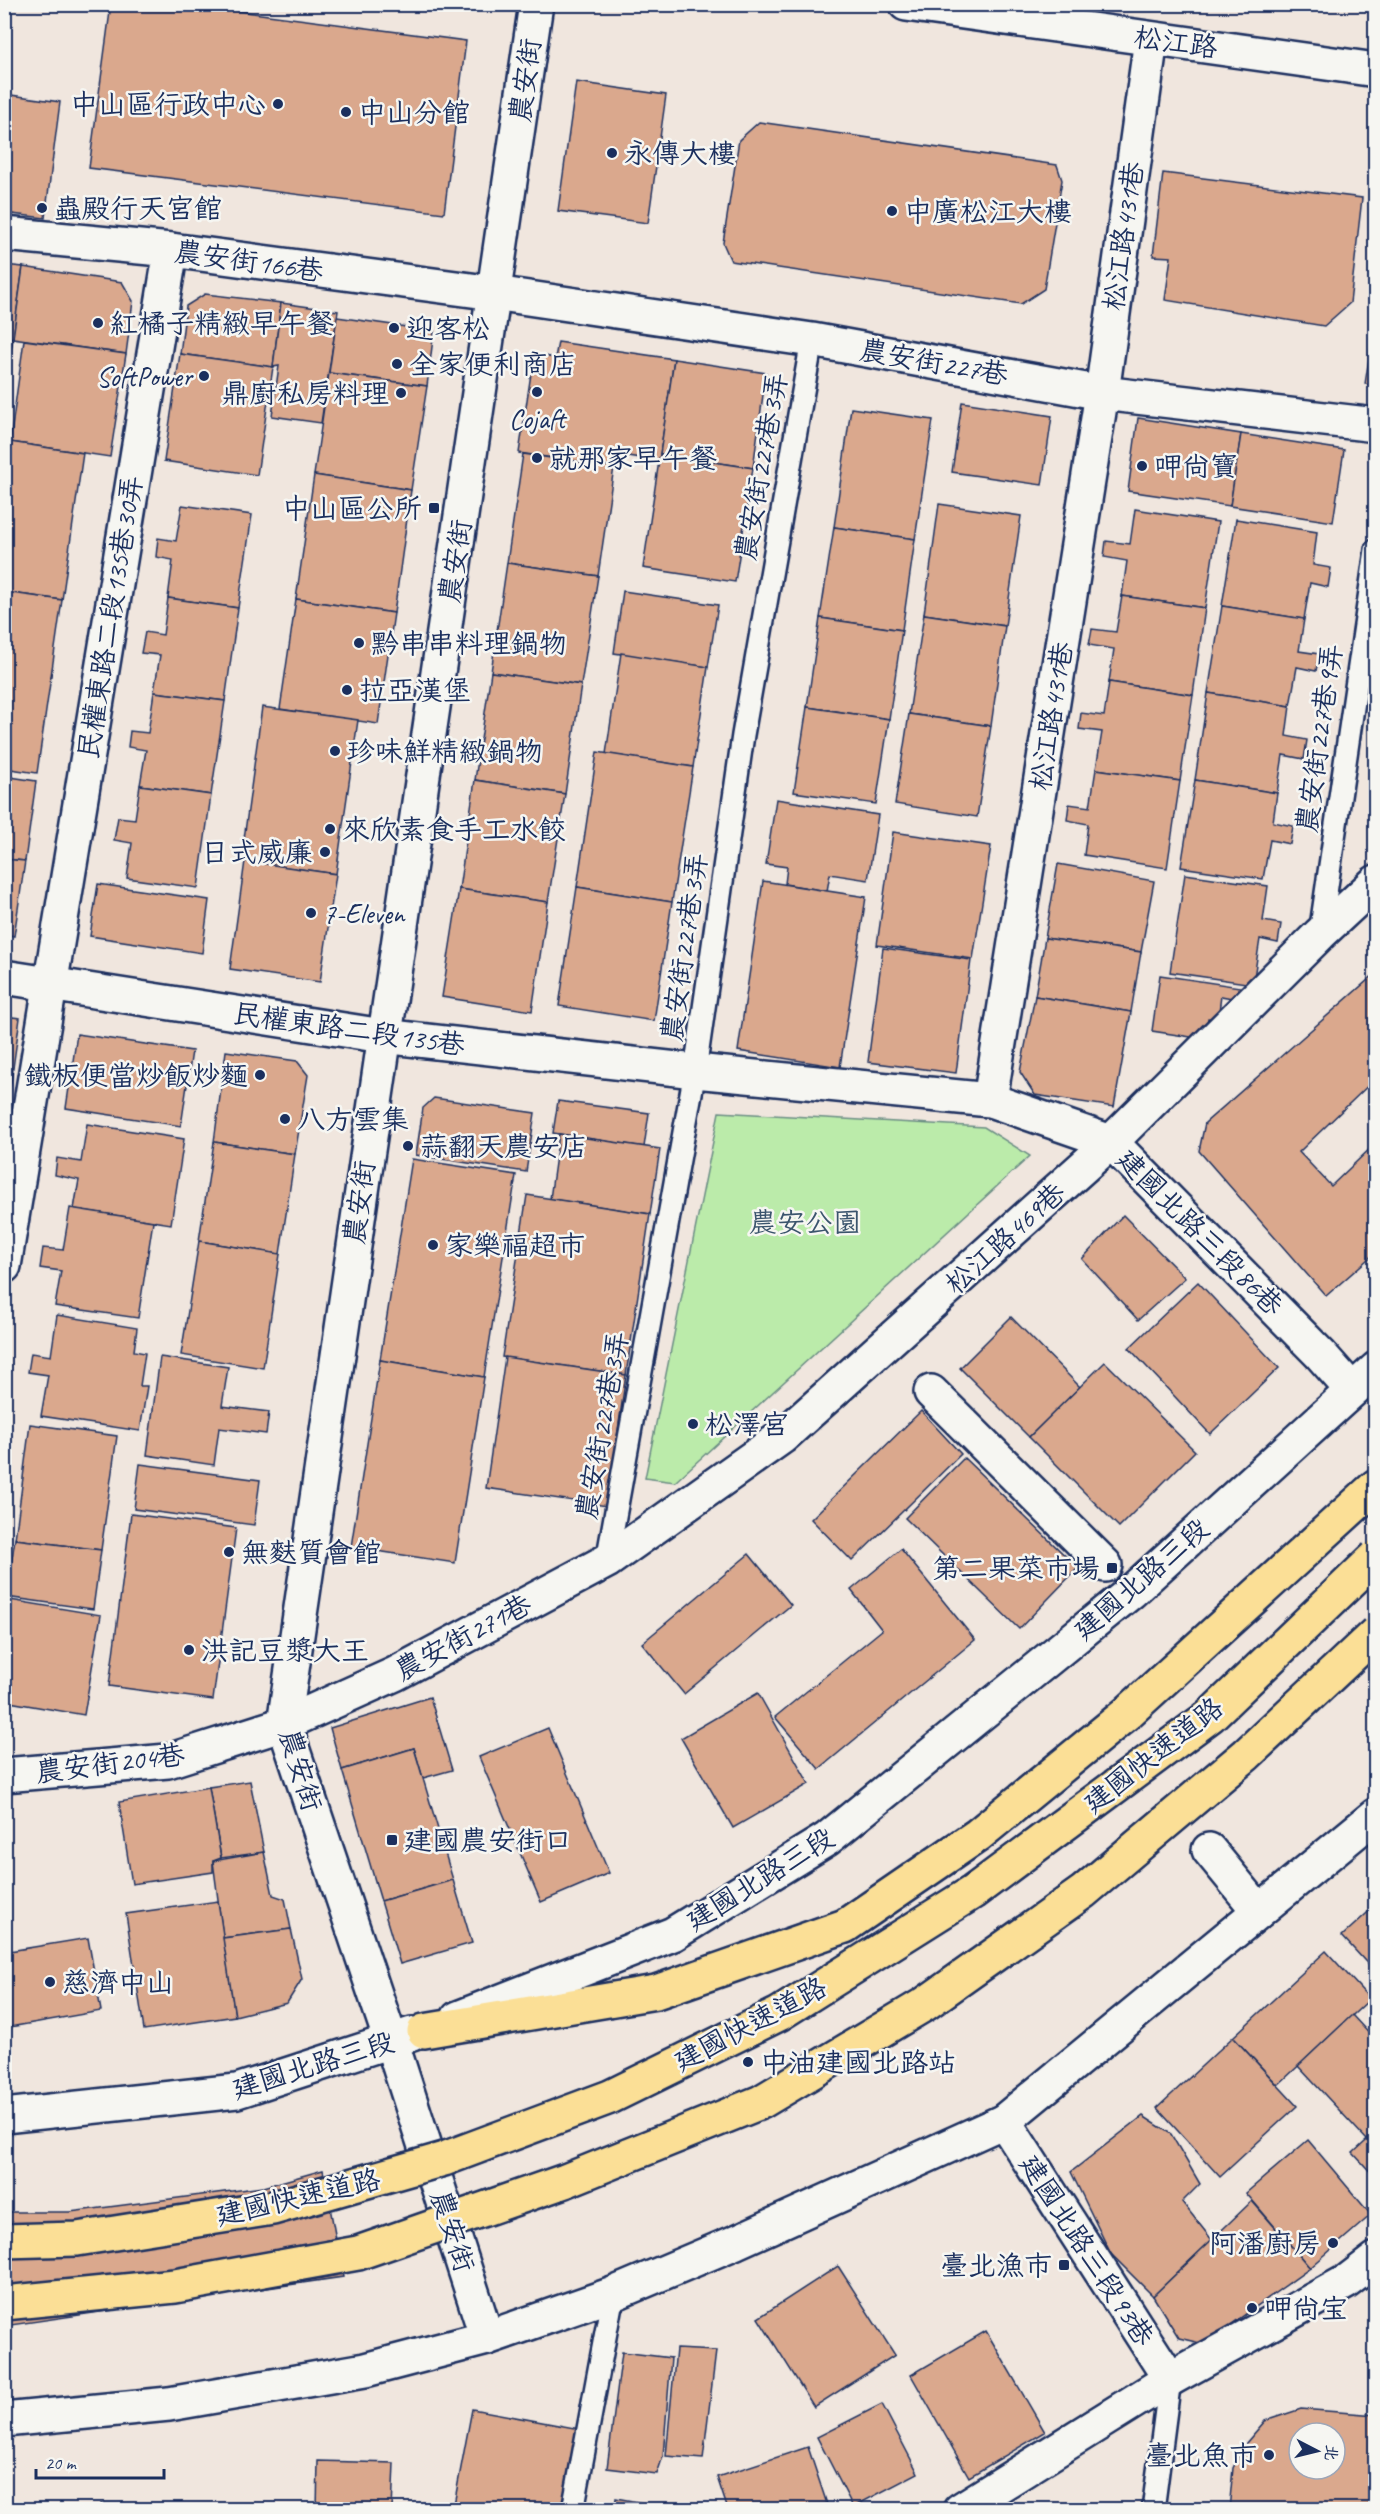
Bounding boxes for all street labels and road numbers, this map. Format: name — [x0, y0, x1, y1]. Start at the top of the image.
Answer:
street label: 松江路 — [1132, 19, 1220, 65]
street label: 農安街 — [502, 36, 548, 124]
street label: 松江路431巷 — [1095, 158, 1151, 313]
street label: 農安街166巷 — [172, 233, 327, 289]
street label: 農安街227巷 — [857, 332, 1012, 392]
street label: 農安街227巷3弄 — [727, 369, 795, 563]
street label: 民權東路二段135巷30弄 — [70, 473, 150, 761]
street label: 農安街 — [431, 517, 479, 605]
street label: 松江路431巷 — [1022, 638, 1080, 793]
street label: 農安街227巷9弄 — [1288, 641, 1350, 835]
street label: 農安街227巷3弄 — [653, 850, 715, 1044]
street label: 民權東路二段135巷 — [231, 995, 468, 1063]
street label: 建國北路三段86巷 — [1109, 1141, 1291, 1323]
street label: 農安街 — [336, 1158, 382, 1246]
street label: 松江路469巷 — [938, 1174, 1073, 1301]
street label: 農安街227巷3弄 — [568, 1328, 636, 1522]
street label: 建國北路三段 — [1066, 1511, 1216, 1647]
street label: 農安街271巷 — [389, 1586, 538, 1688]
street label: 建國快速道路 — [1076, 1689, 1230, 1821]
street label: 農安街 — [272, 1725, 330, 1815]
street label: 農安街204巷 — [34, 1736, 187, 1789]
street label: 建國北路三段 — [679, 1820, 841, 1938]
street label: 建國快速道路 — [668, 1969, 832, 2079]
street label: 建國北路三段 — [228, 2024, 398, 2106]
street label: 建國北路三段93巷 — [1012, 2148, 1162, 2353]
street label: 建國快速道路 — [212, 2161, 384, 2233]
street label: 農安街 — [423, 2186, 483, 2276]

